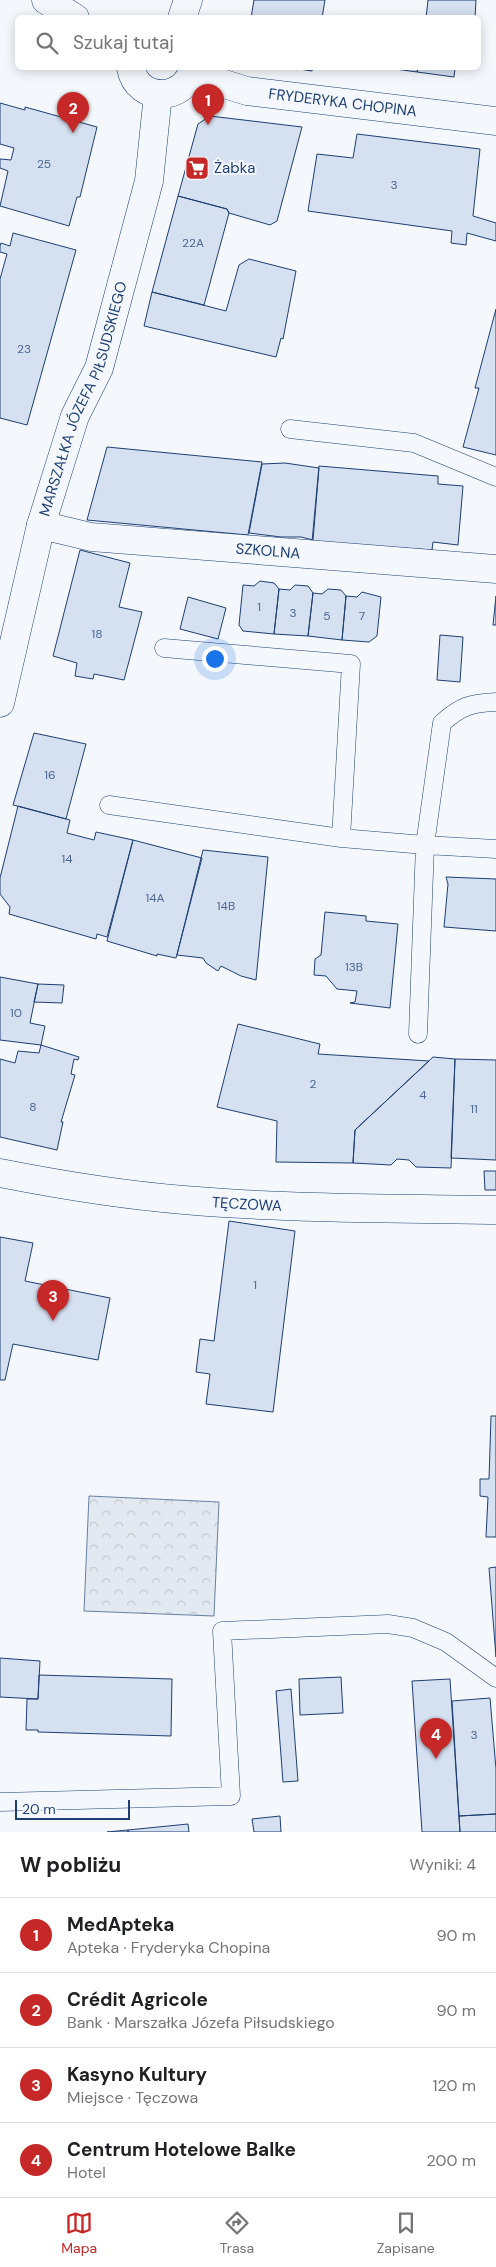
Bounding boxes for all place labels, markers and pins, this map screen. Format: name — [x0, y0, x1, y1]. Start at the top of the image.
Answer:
pin: 1 — [192, 84, 224, 125]
pin: 2 — [57, 92, 89, 133]
supermarket icon: Żabka — [184, 155, 210, 181]
place label: Żabka — [214, 158, 255, 178]
pin: 3 — [37, 1280, 69, 1321]
pin: 4 — [420, 1718, 452, 1759]

